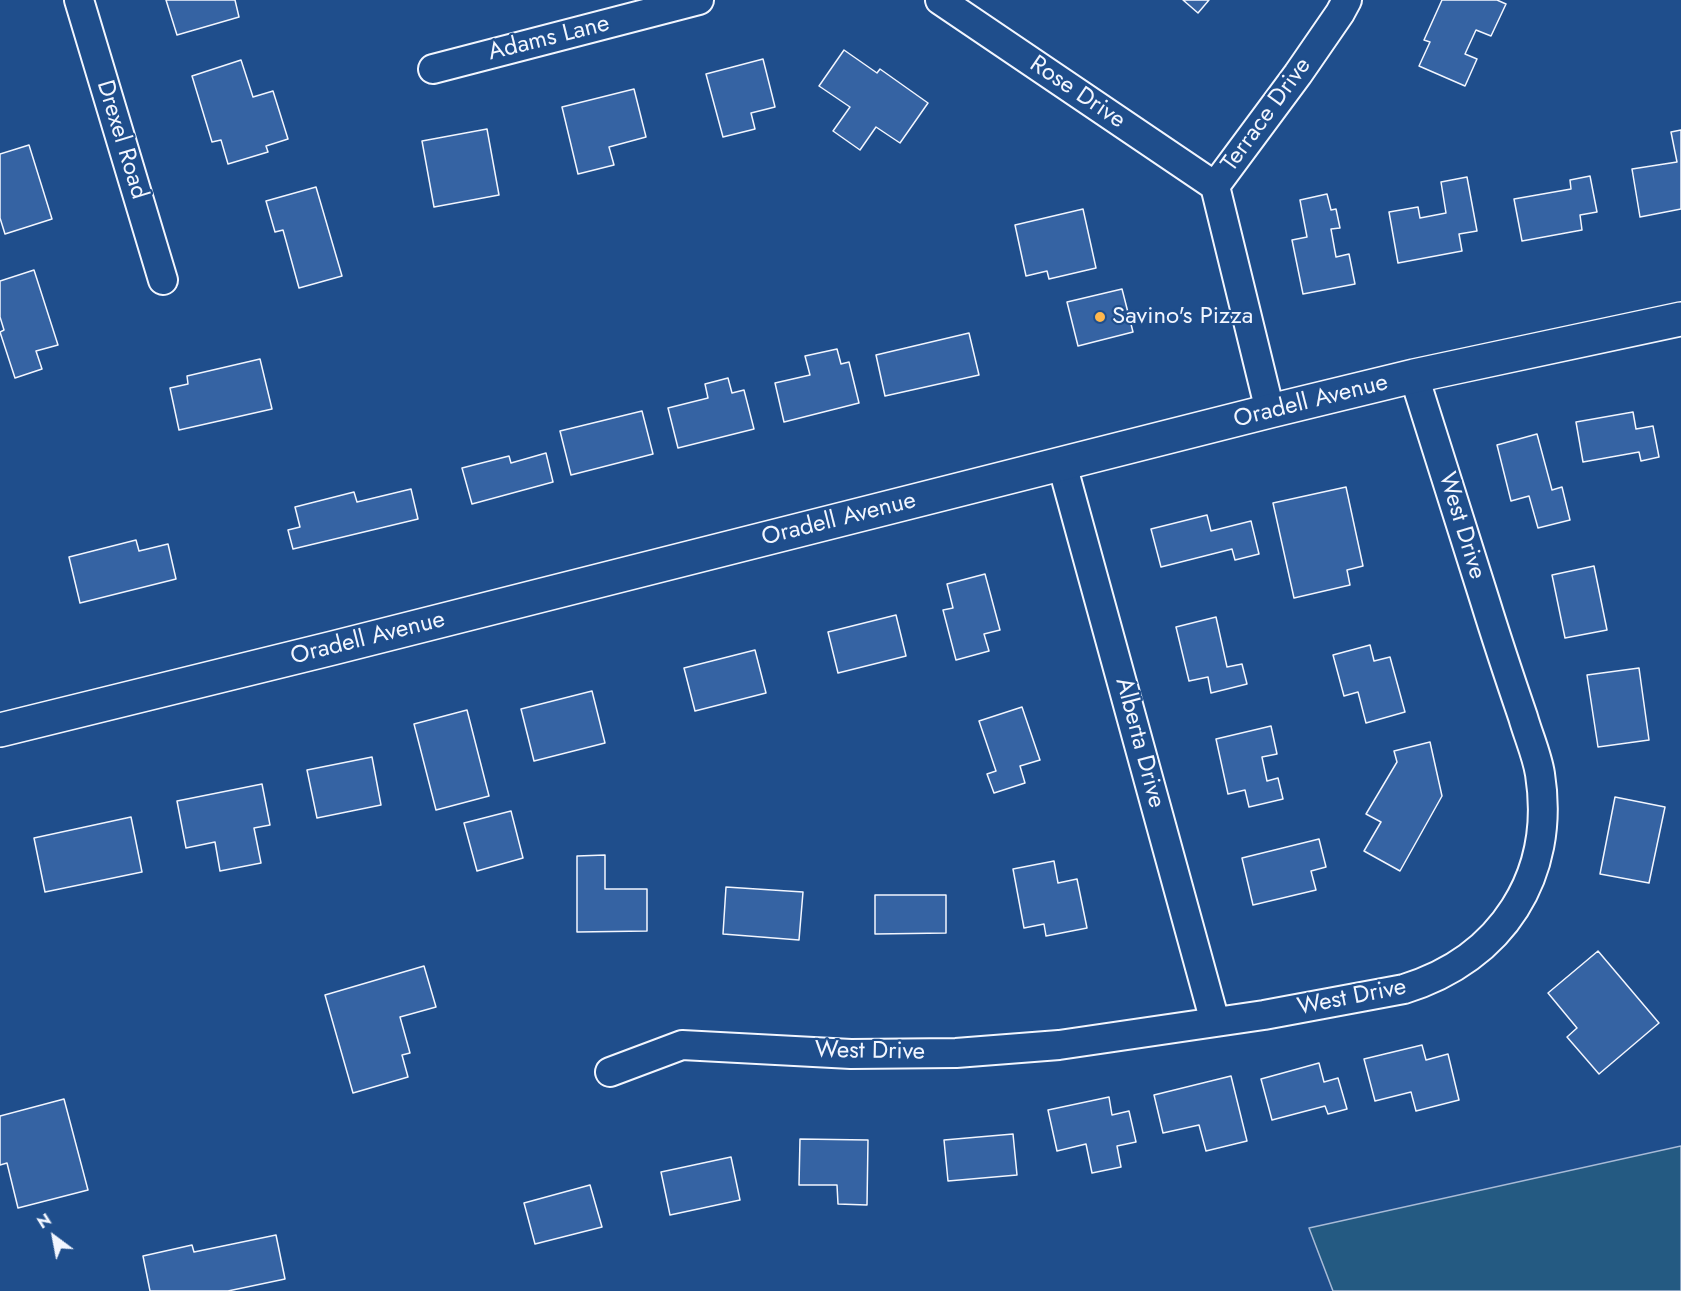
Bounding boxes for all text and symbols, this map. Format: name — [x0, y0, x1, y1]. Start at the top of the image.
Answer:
street label: Adams Lane — [485, 10, 613, 68]
street label: Rose Drive — [1024, 51, 1130, 135]
street label: Terrace Drive — [1216, 53, 1318, 177]
street label: Drexel Road — [89, 77, 153, 203]
place label: Savino's Pizza — [1112, 303, 1253, 331]
marker: Savino's Pizza — [1093, 310, 1107, 324]
street label: Oradell Avenue — [1231, 369, 1391, 435]
street label: West Drive — [1431, 469, 1491, 583]
street label: Oradell Avenue — [759, 487, 919, 553]
street label: Oradell Avenue — [288, 606, 448, 672]
street label: Alberta Drive — [1108, 675, 1170, 811]
street label: West Drive — [1295, 973, 1409, 1023]
street label: West Drive — [815, 1037, 925, 1067]
north arrow — [24, 1207, 84, 1267]
text: N — [33, 1208, 56, 1234]

